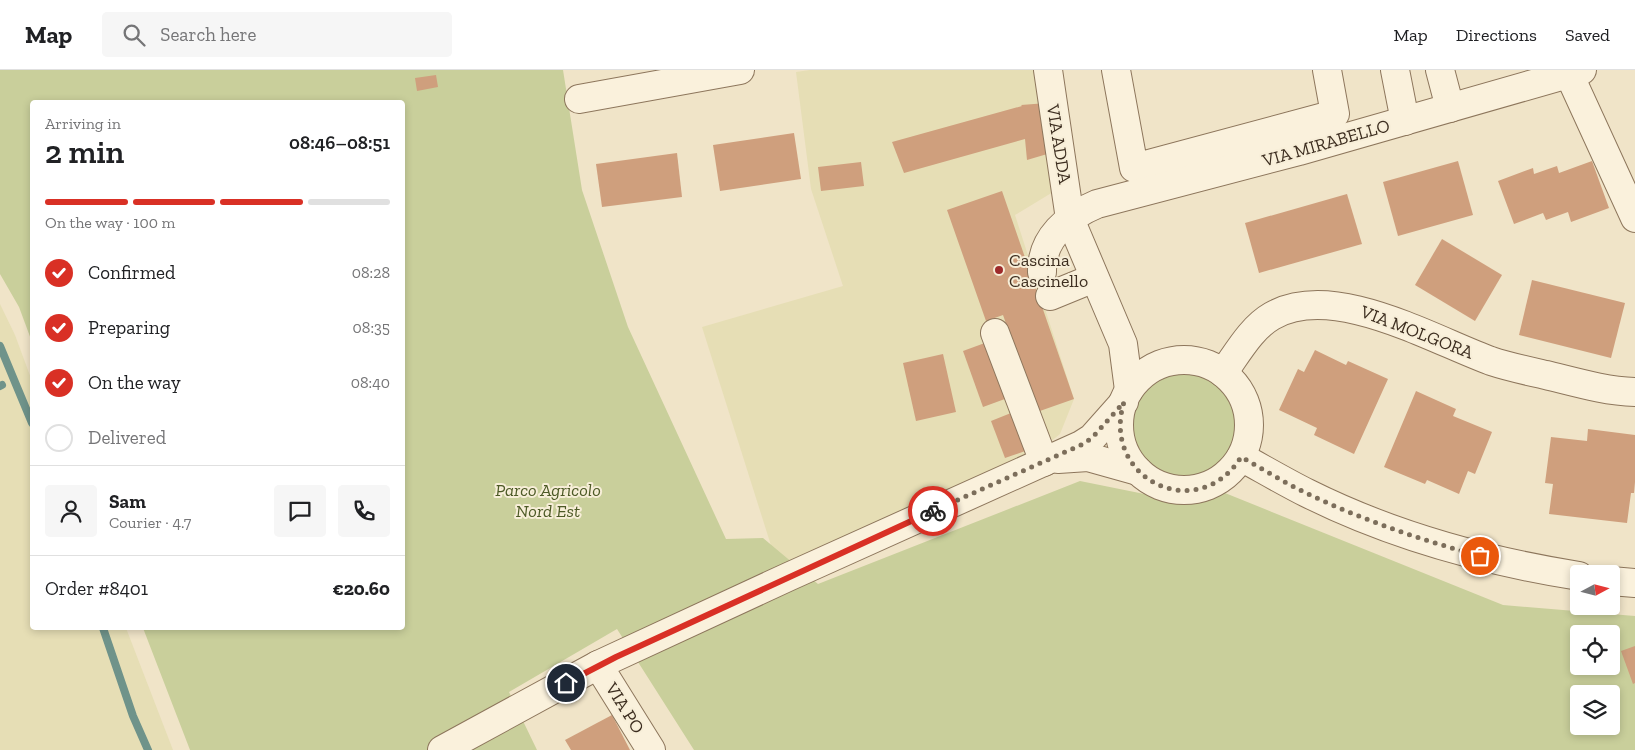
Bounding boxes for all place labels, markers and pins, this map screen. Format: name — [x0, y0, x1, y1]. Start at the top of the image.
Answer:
place label: Cascina Cascinello — [1009, 249, 1088, 292]
marker: Cascina Cascinello — [993, 264, 1005, 276]
pin — [1459, 535, 1501, 577]
pin — [545, 662, 587, 704]

